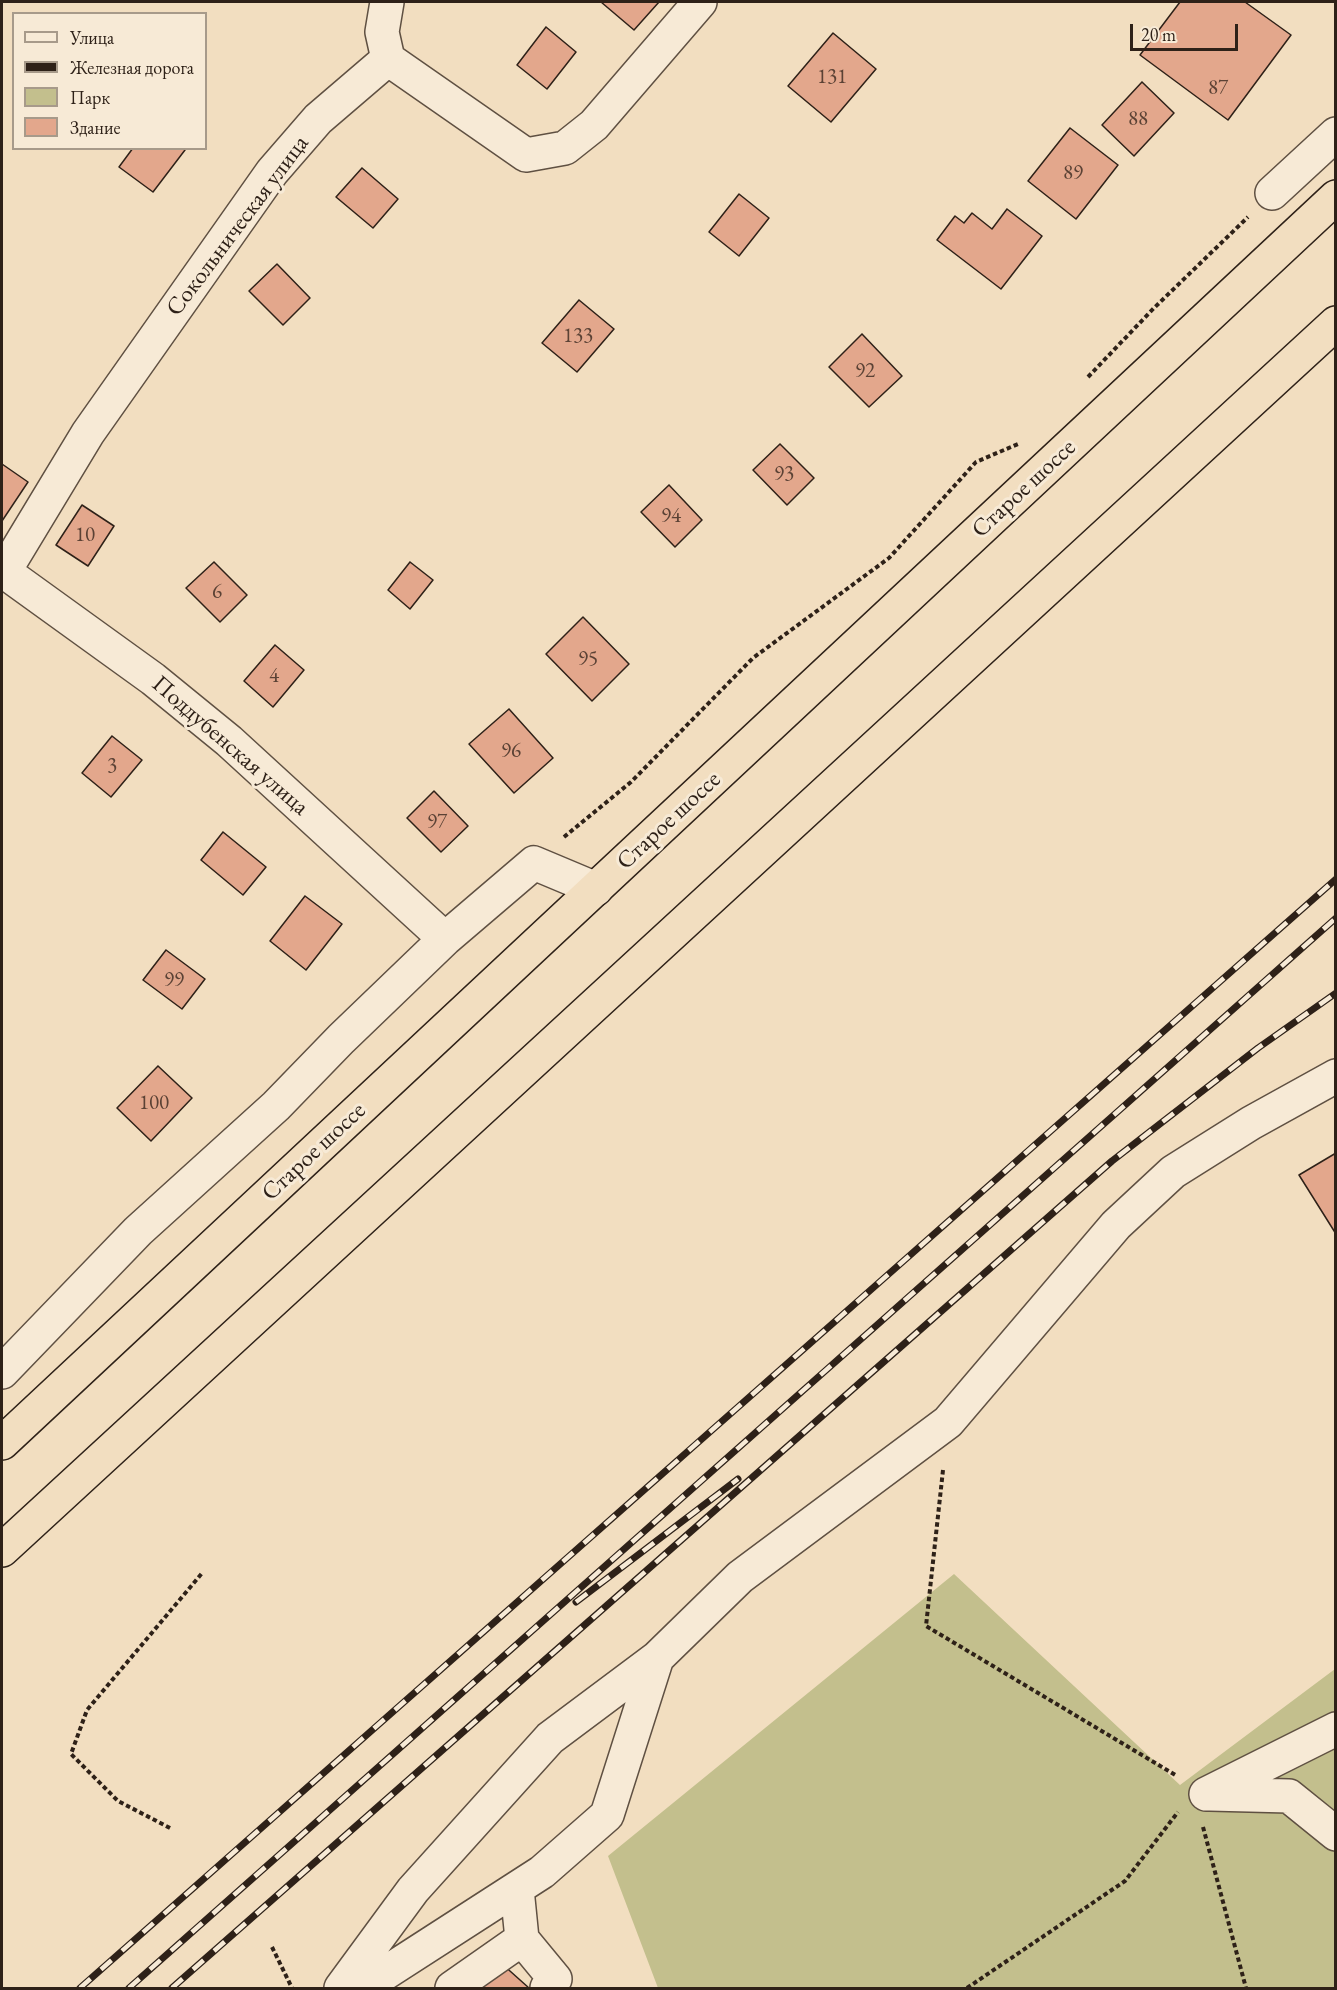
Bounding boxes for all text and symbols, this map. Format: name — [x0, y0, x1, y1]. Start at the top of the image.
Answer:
legend — [12, 12, 207, 150]
scale bar — [1133, 12, 1241, 50]
text: 20 m — [1141, 23, 1176, 46]
text: Улица — [70, 26, 114, 49]
text: Железная дорога — [70, 56, 194, 79]
house number: 131 — [817, 64, 847, 90]
house number: 87 — [1208, 75, 1228, 101]
text: Парк — [70, 86, 110, 109]
house number: 88 — [1128, 106, 1148, 132]
text: Здание — [70, 116, 120, 139]
street label: Сокольническая улица — [161, 130, 315, 322]
house number: 89 — [1063, 160, 1083, 186]
house number: 133 — [563, 323, 593, 349]
house number: 92 — [855, 358, 875, 384]
street label: Старое шоссе — [966, 434, 1082, 544]
house number: 93 — [774, 461, 794, 487]
house number: 94 — [661, 503, 681, 529]
house number: 10 — [75, 522, 95, 548]
house number: 6 — [212, 579, 222, 605]
house number: 95 — [578, 646, 598, 672]
house number: 4 — [269, 663, 279, 689]
street label: Поддубенская улица — [146, 670, 314, 822]
house number: 96 — [501, 738, 521, 764]
house number: 3 — [107, 753, 117, 779]
street label: Старое шоссе — [611, 766, 727, 876]
house number: 97 — [427, 809, 447, 835]
house number: 99 — [164, 967, 184, 993]
house number: 100 — [139, 1090, 169, 1116]
street label: Старое шоссе — [256, 1097, 372, 1207]

